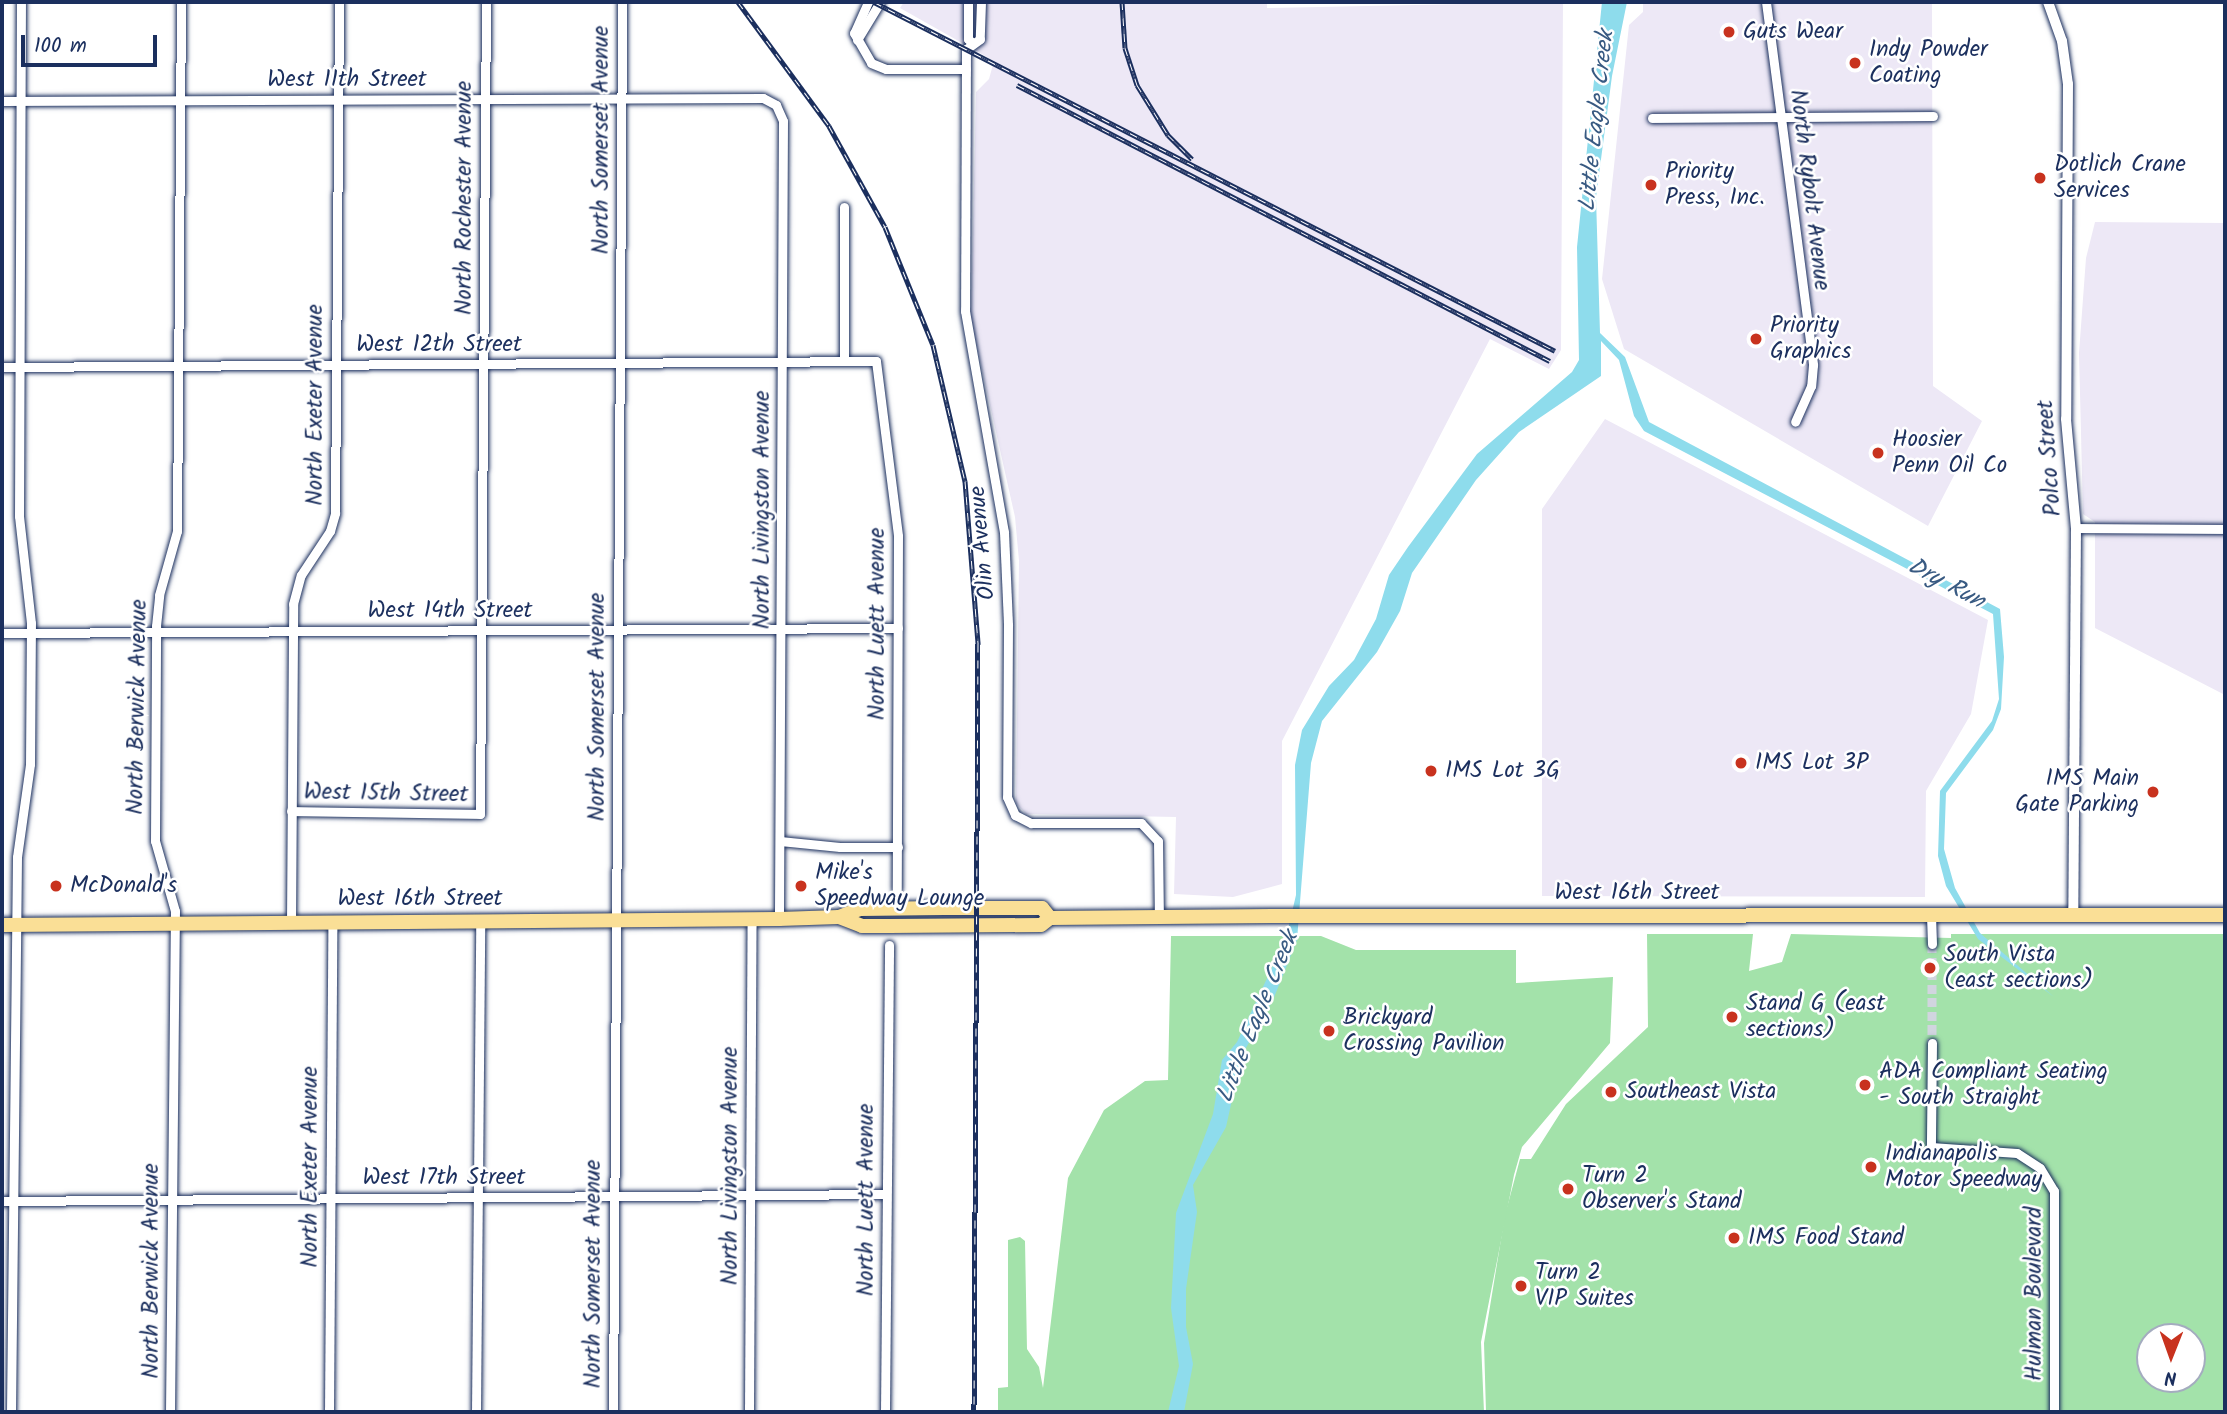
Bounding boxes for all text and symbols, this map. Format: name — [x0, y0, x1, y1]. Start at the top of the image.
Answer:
place label: Guts Wear — [1743, 18, 1843, 46]
scale bar — [24, 21, 161, 65]
marker: Guts Wear — [1721, 24, 1737, 40]
street label: North Somerset Avenue — [588, 26, 616, 254]
water label: Little Eagle Creek — [1573, 29, 1621, 213]
text: 100 m — [34, 30, 87, 63]
place label: Indy Powder Coating — [1869, 36, 1988, 90]
marker: Indy Powder Coating — [1847, 55, 1863, 71]
street label: West 11th Street — [267, 66, 427, 94]
street label: North Rochester Avenue — [451, 81, 479, 315]
street label: North Rybolt Avenue — [1783, 88, 1835, 292]
place label: Dotlich Crane Services — [2054, 151, 2186, 205]
place label: Priority Press, Inc. — [1665, 158, 1765, 212]
marker: Dotlich Crane Services — [2032, 170, 2048, 186]
marker: Priority Press, Inc. — [1643, 177, 1659, 193]
street label: North Exeter Avenue — [302, 304, 330, 506]
place label: Priority Graphics — [1770, 312, 1851, 366]
street label: West 12th Street — [356, 331, 522, 359]
marker: Priority Graphics — [1748, 331, 1764, 347]
street label: North Livingston Avenue — [749, 391, 777, 629]
street label: Polco Street — [2032, 399, 2068, 517]
place label: Hoosier Penn Oil Co — [1892, 426, 2007, 480]
marker: Hoosier Penn Oil Co — [1870, 445, 1886, 461]
street label: Olin Avenue — [964, 485, 1002, 601]
street label: North Luett Avenue — [864, 528, 892, 720]
water label: Dry Run — [1903, 552, 1989, 616]
street label: North Somerset Avenue — [584, 593, 612, 821]
street label: West 14th Street — [368, 597, 532, 625]
street label: North Berwick Avenue — [122, 599, 154, 815]
place label: IMS Lot 3P — [1755, 749, 1868, 777]
marker: IMS Lot 3P — [1733, 755, 1749, 771]
place label: IMS Lot 3G — [1445, 757, 1560, 785]
marker: IMS Lot 3G — [1423, 763, 1439, 779]
place label: IMS Main Gate Parking — [2015, 765, 2139, 819]
street label: West 15th Street — [303, 779, 469, 809]
marker: IMS Main Gate Parking — [2145, 784, 2161, 800]
place label: Mike's Speedway Lounge — [815, 859, 984, 913]
place label: McDonald's — [70, 872, 177, 900]
marker: McDonald's — [48, 878, 64, 894]
marker: Mike's Speedway Lounge — [793, 878, 809, 894]
street label: West 16th Street — [1554, 879, 1720, 907]
street label: West 16th Street — [337, 885, 503, 913]
water label: Little Eagle Creek — [1211, 927, 1305, 1107]
place label: South Vista (east sections) — [1944, 941, 2093, 995]
marker: South Vista (east sections) — [1922, 960, 1938, 976]
place label: Stand G (east sections) — [1746, 990, 1885, 1044]
place label: Brickyard Crossing Pavilion — [1343, 1004, 1505, 1058]
marker: Stand G (east sections) — [1724, 1009, 1740, 1025]
marker: Brickyard Crossing Pavilion — [1321, 1023, 1337, 1039]
street label: North Livingston Avenue — [717, 1047, 745, 1285]
place label: ADA Compliant Seating - South Straight — [1879, 1058, 2108, 1112]
street label: North Exeter Avenue — [297, 1066, 325, 1268]
marker: ADA Compliant Seating - South Straight — [1857, 1077, 1873, 1093]
place label: Southeast Vista — [1625, 1078, 1776, 1106]
marker: Southeast Vista — [1603, 1084, 1619, 1100]
street label: North Luett Avenue — [853, 1104, 881, 1296]
place label: Indianapolis Motor Speedway — [1885, 1140, 2042, 1194]
marker: Indianapolis Motor Speedway — [1863, 1159, 1879, 1175]
street label: North Somerset Avenue — [580, 1160, 608, 1388]
place label: Turn 2 Observer's Stand — [1582, 1162, 1742, 1216]
street label: North Berwick Avenue — [138, 1163, 166, 1379]
street label: West 17th Street — [363, 1164, 525, 1192]
marker: Turn 2 Observer's Stand — [1560, 1181, 1576, 1197]
street label: Hulman Boulevard — [2021, 1207, 2049, 1381]
place label: IMS Food Stand — [1748, 1224, 1904, 1252]
marker: IMS Food Stand — [1726, 1230, 1742, 1246]
place label: Turn 2 VIP Suites — [1535, 1259, 1634, 1313]
marker: Turn 2 VIP Suites — [1513, 1278, 1529, 1294]
north arrow — [2136, 1323, 2206, 1393]
text: N — [2164, 1362, 2177, 1392]

